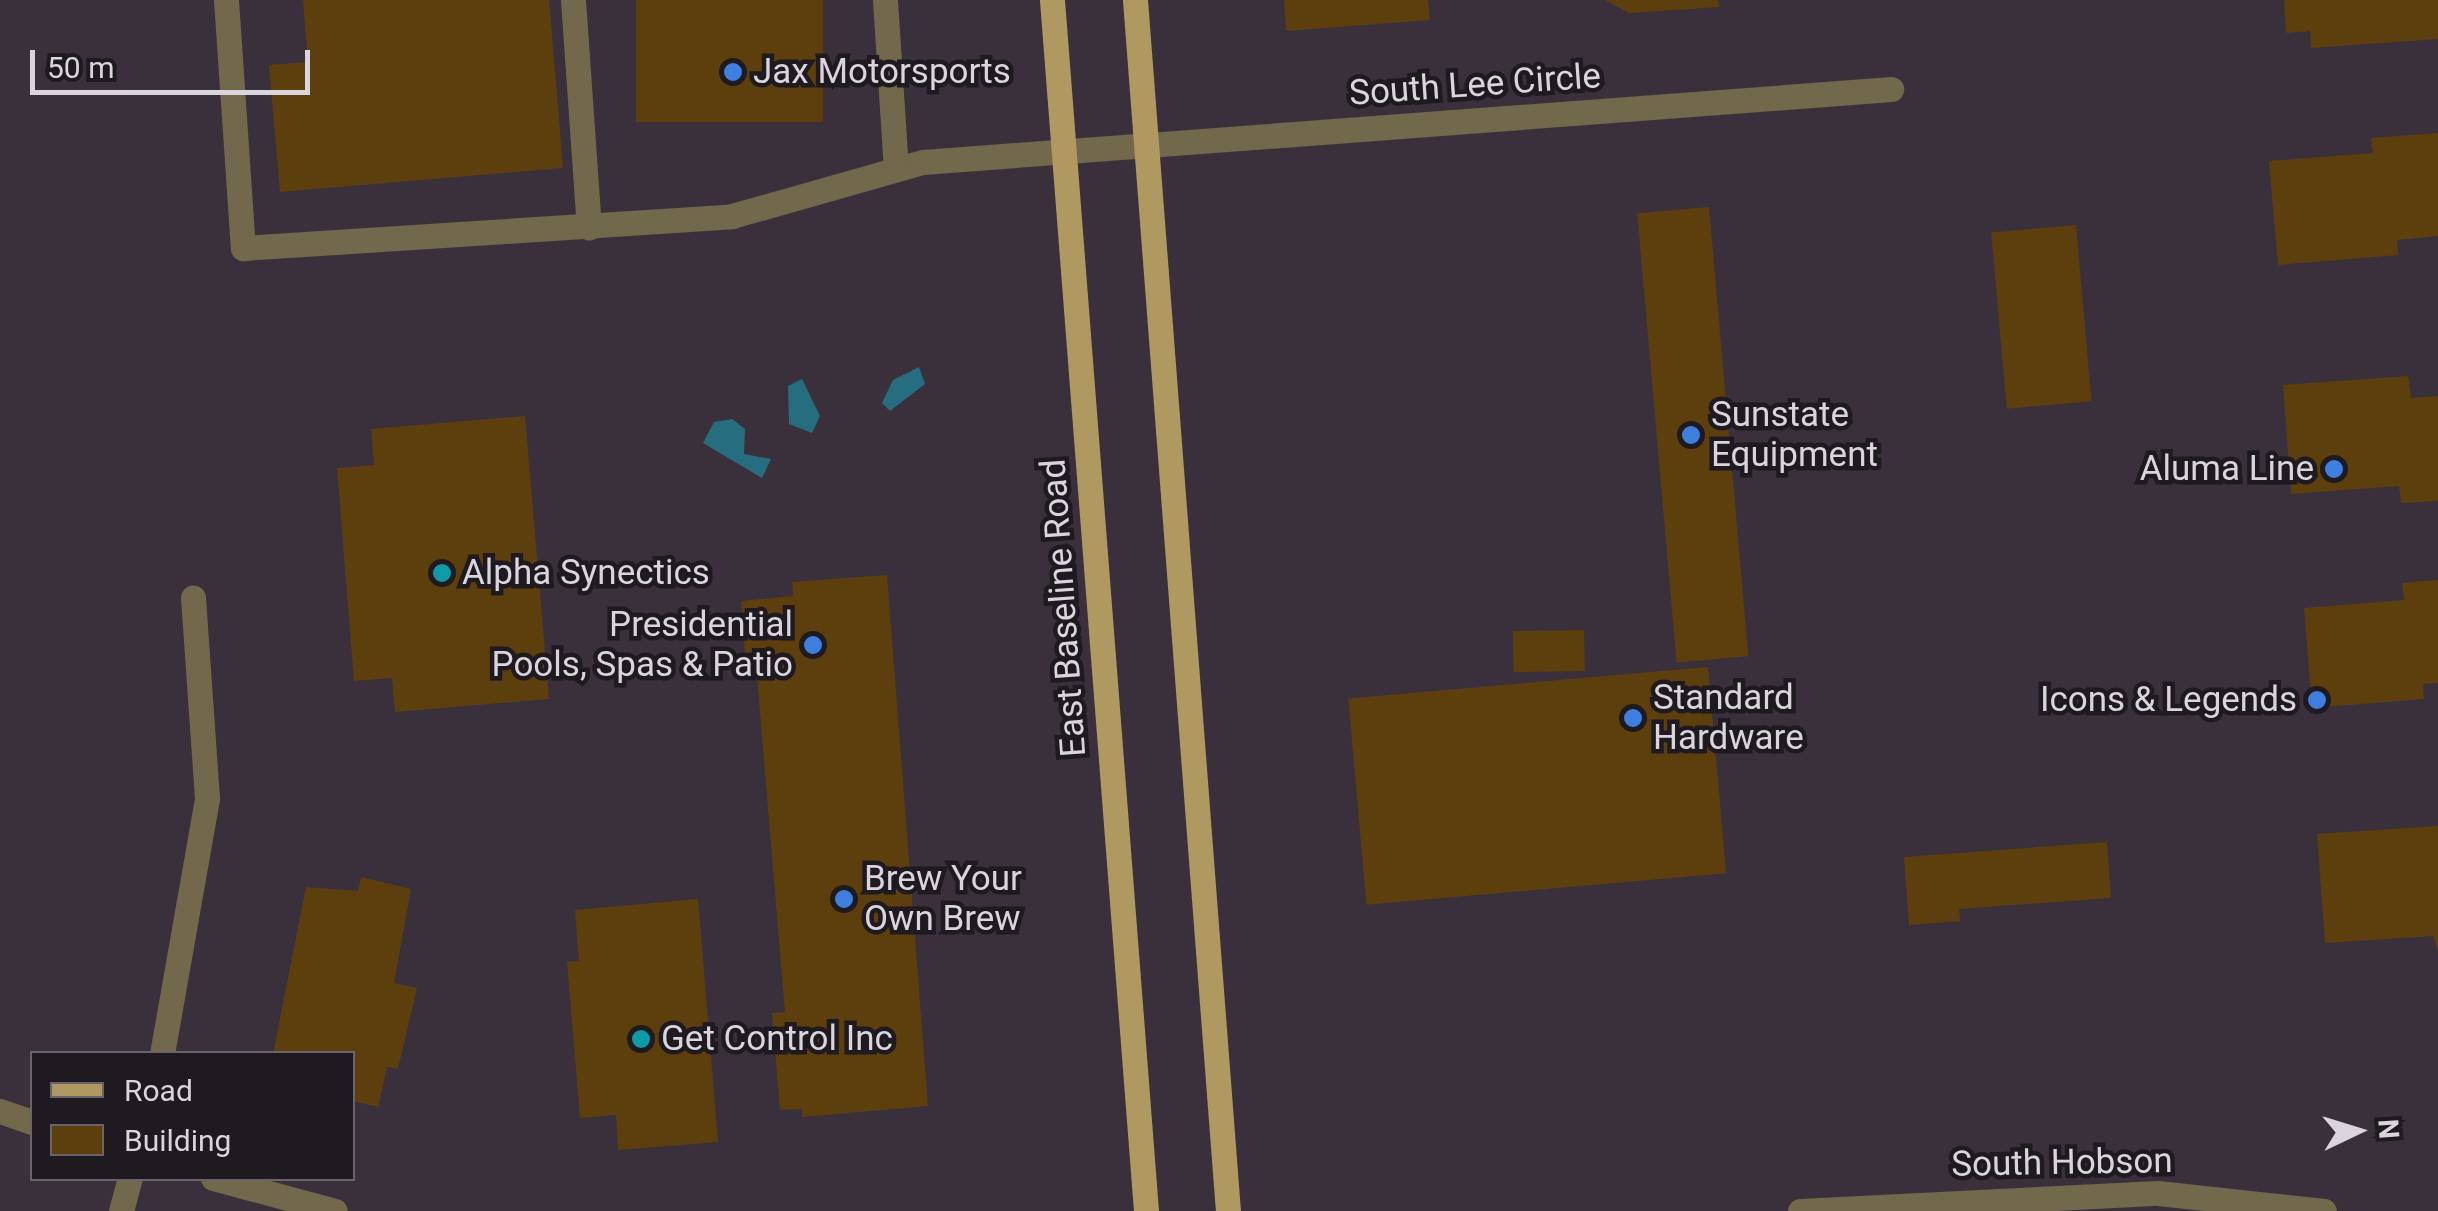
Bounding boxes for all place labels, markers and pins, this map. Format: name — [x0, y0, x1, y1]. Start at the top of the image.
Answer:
place label: Jax Motorsports — [753, 51, 1011, 93]
marker: Jax Motorsports — [722, 61, 744, 83]
place label: Sunstate Equipment — [1711, 394, 1878, 476]
marker: Sunstate Equipment — [1680, 424, 1702, 446]
place label: Aluma Line — [2140, 448, 2314, 490]
marker: Aluma Line — [2323, 458, 2345, 480]
place label: Alpha Synectics — [462, 552, 710, 594]
marker: Alpha Synectics — [431, 562, 453, 584]
place label: Presidential Pools, Spas & Patio — [492, 604, 793, 686]
marker: Presidential Pools, Spas & Patio — [802, 634, 824, 656]
place label: Standard Hardware — [1653, 677, 1804, 759]
place label: Icons & Legends — [2040, 679, 2297, 721]
marker: Icons & Legends — [2306, 689, 2328, 711]
marker: Standard Hardware — [1622, 707, 1644, 729]
place label: Brew Your Own Brew — [864, 858, 1022, 940]
marker: Brew Your Own Brew — [833, 888, 855, 910]
place label: Get Control Inc — [661, 1018, 893, 1060]
marker: Get Control Inc — [630, 1028, 652, 1050]

